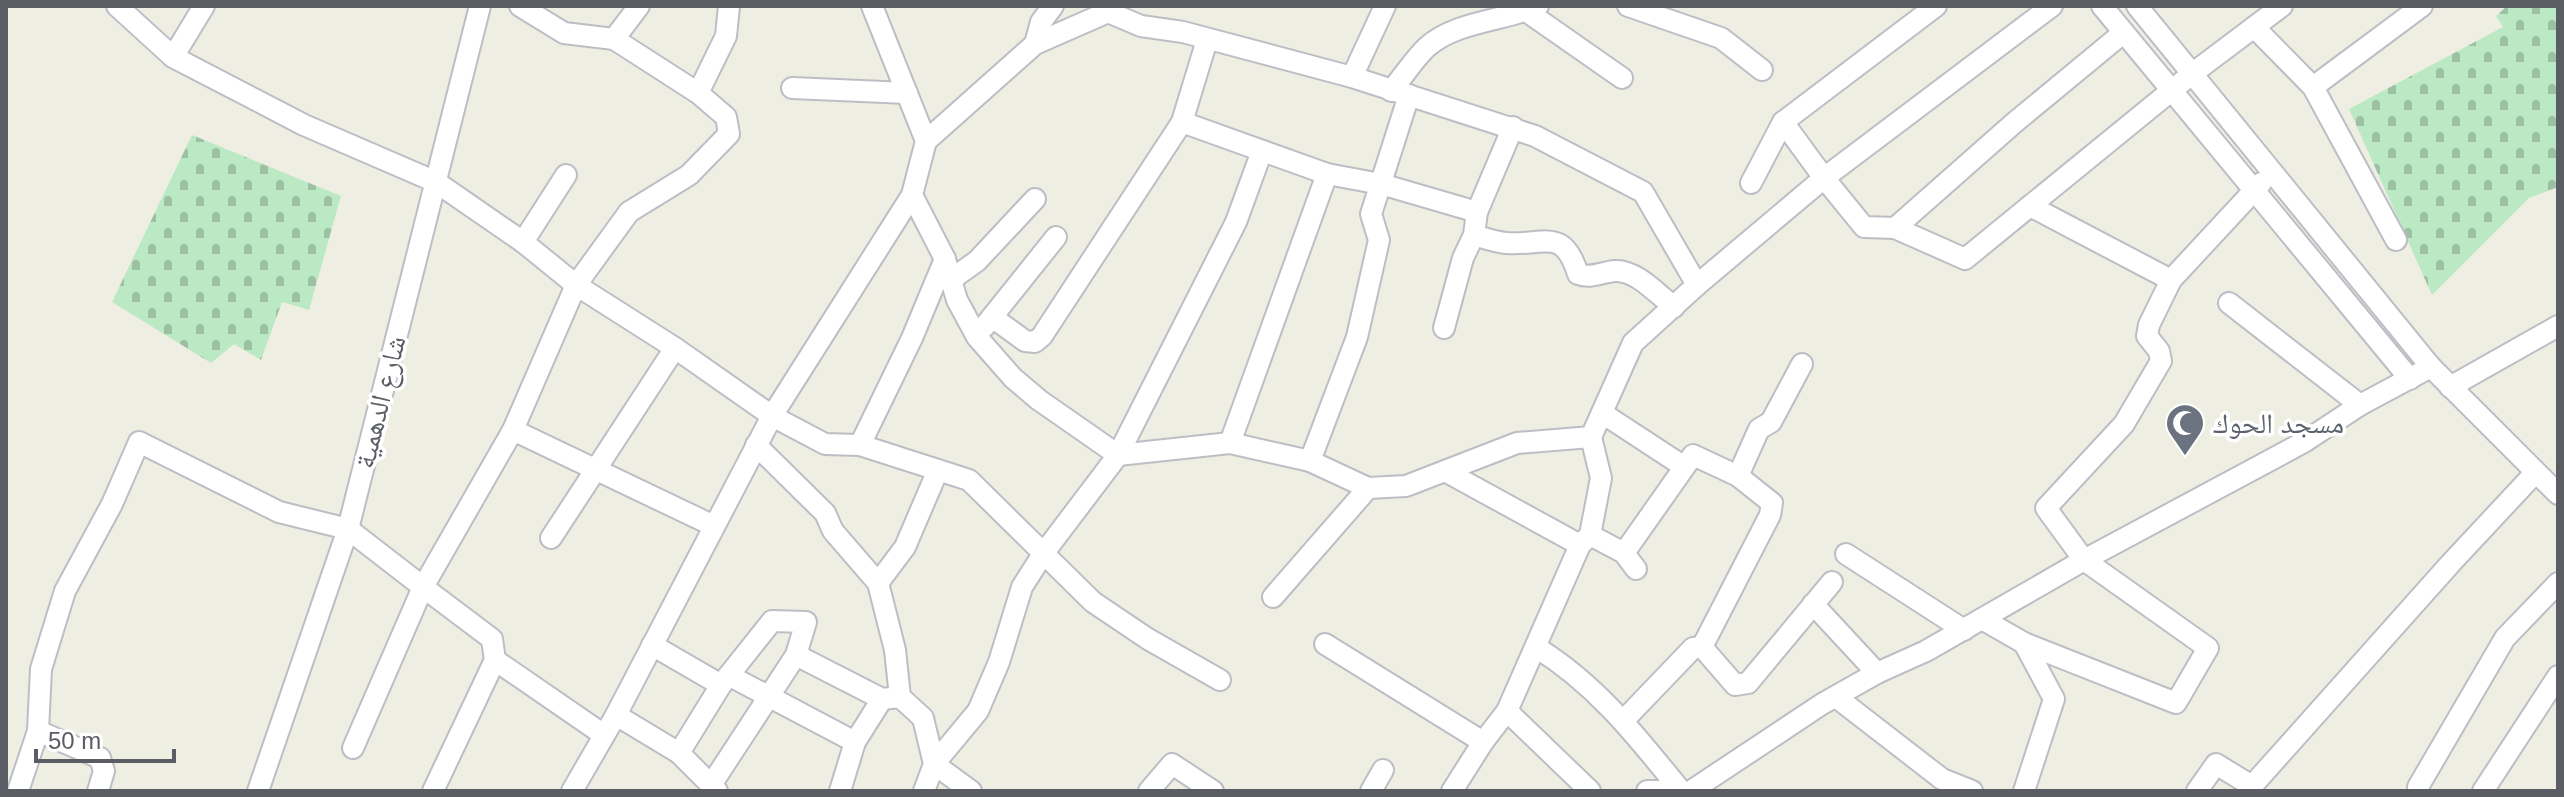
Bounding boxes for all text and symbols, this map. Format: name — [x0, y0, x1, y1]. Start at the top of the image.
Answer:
street label: شارع الدهمية — [349, 333, 413, 472]
mosque icon: مسجد الحوك — [2164, 402, 2206, 457]
place label: مسجد الحوك — [2213, 408, 2344, 439]
scale bar — [36, 713, 174, 763]
text: 50 m — [48, 727, 101, 754]

